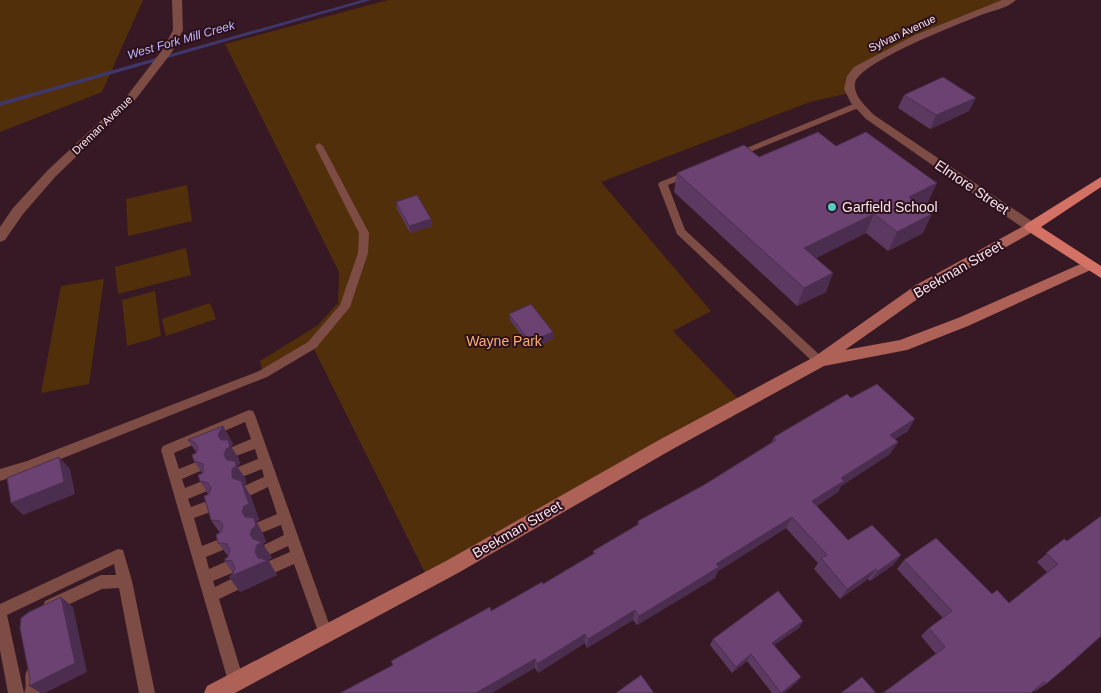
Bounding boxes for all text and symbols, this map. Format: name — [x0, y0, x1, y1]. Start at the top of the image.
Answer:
street label: Sylvan Avenue — [867, 12, 937, 54]
water label: West Fork Mill Creek — [126, 18, 237, 62]
street label: Dreman Avenue — [70, 93, 134, 157]
street label: Elmore Street — [932, 156, 1012, 218]
place label: Garfield School — [842, 199, 938, 215]
marker: Garfield School — [826, 201, 838, 213]
street label: Beekman Street — [911, 237, 1006, 301]
park label: Wayne Park — [466, 333, 543, 349]
street label: Beekman Street — [470, 497, 565, 561]

